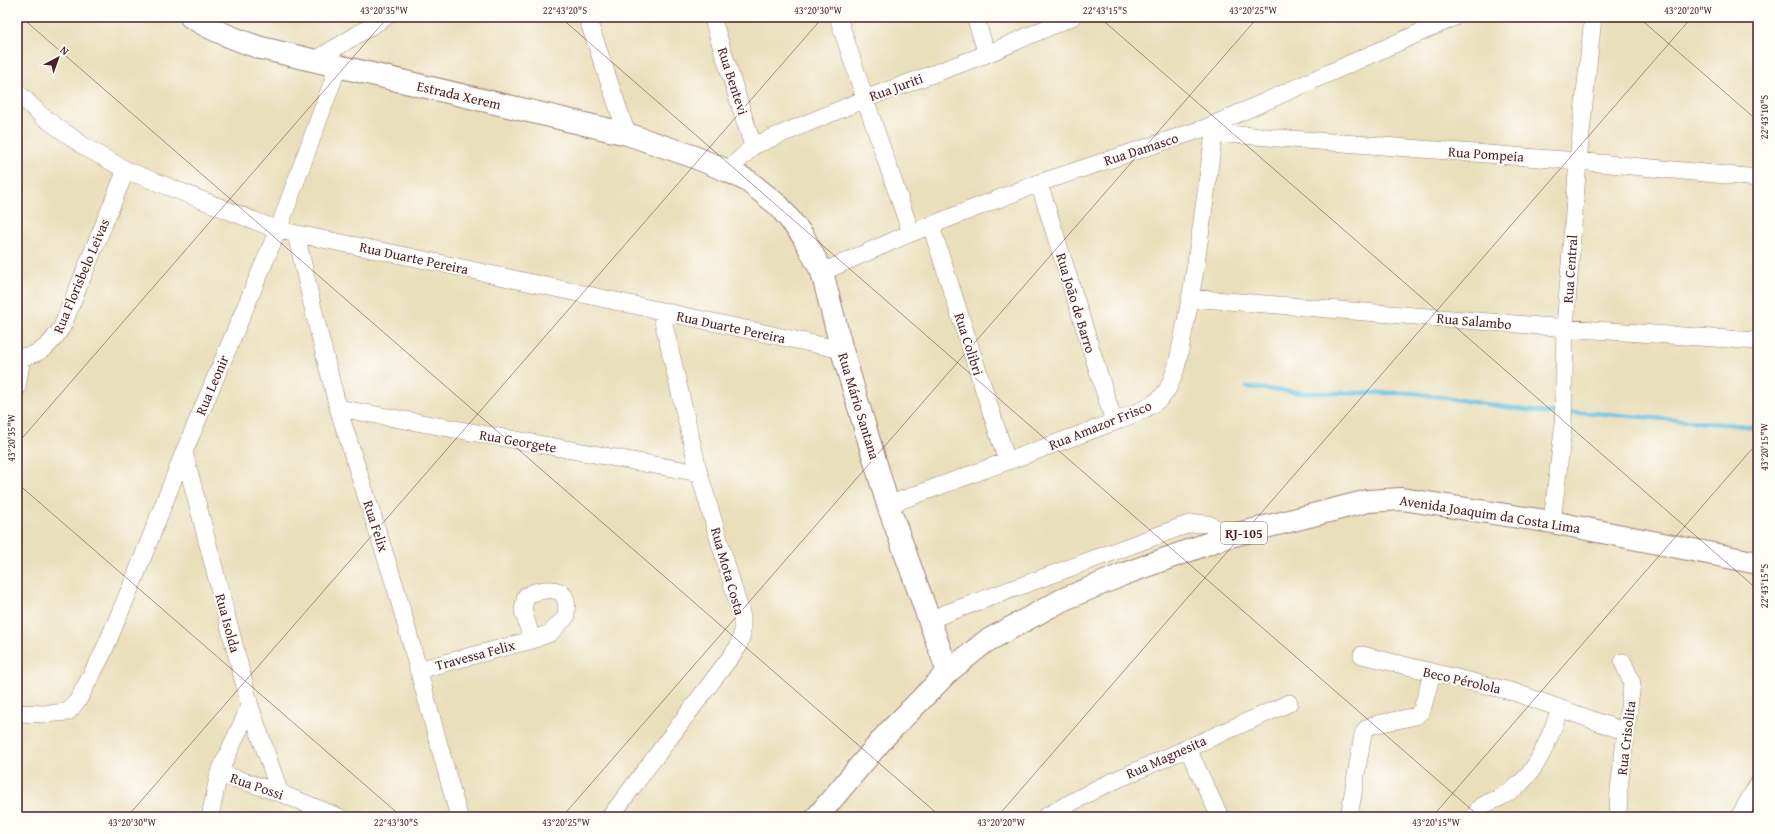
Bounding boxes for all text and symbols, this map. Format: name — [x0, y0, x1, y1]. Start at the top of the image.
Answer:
text: 43°20'35"W — [360, 3, 408, 18]
text: 22°43'20"S — [543, 3, 587, 18]
text: 43°20'30"W — [794, 3, 842, 18]
text: 22°43'15"S — [1083, 3, 1127, 18]
text: 43°20'25"W — [1229, 3, 1277, 18]
text: 43°20'20"W — [1664, 3, 1712, 18]
north arrow — [38, 38, 78, 78]
text: N — [57, 42, 73, 59]
street label: Rua Bentevi — [713, 45, 753, 117]
street label: Rua Juriti — [866, 68, 926, 106]
street label: Estrada Xerem — [415, 76, 504, 115]
text: 22°43'10"S — [1757, 95, 1772, 139]
street label: Rua Damasco — [1101, 128, 1181, 170]
street label: Rua Pompeia — [1447, 141, 1525, 167]
street label: Rua Florisbelo Leivas — [48, 216, 114, 336]
street label: Rua Central — [1558, 234, 1582, 304]
street label: Rua Duarte Pereira — [358, 237, 471, 279]
street label: Rua Joāo de Barro — [1051, 250, 1101, 356]
street label: Rua Duarte Pereira — [675, 306, 788, 348]
street label: Rua Salambo — [1436, 308, 1512, 334]
street label: Rua Colibri — [949, 310, 989, 378]
street label: Rua Mário Santana — [833, 350, 885, 462]
street label: Rua Leonir — [190, 352, 234, 418]
street label: Rua Amazor Frisco — [1046, 395, 1154, 455]
text: 43°20'35"W — [4, 414, 19, 462]
text: 43°20'15"W — [1757, 423, 1772, 471]
street label: Rua Georgete — [478, 424, 559, 458]
street label: Avenida Joaquim da Costa Lima — [1398, 490, 1582, 538]
street label: Rua Felix — [358, 498, 394, 555]
road number: RJ-105 — [1221, 522, 1267, 544]
street label: Rua Mota Costa — [706, 525, 750, 618]
text: 22°43'15"S — [1757, 564, 1772, 608]
street label: Rua Isolda — [211, 591, 246, 655]
street label: Travessa Felix — [433, 635, 518, 675]
street label: Beco Pérolola — [1421, 661, 1503, 699]
street label: Rua Crisolita — [1612, 699, 1641, 776]
street label: Rua Magnesita — [1123, 730, 1210, 784]
street label: Rua Possi — [228, 768, 286, 804]
text: 43°20'30"W — [108, 815, 156, 830]
text: 22°43'30"S — [374, 815, 418, 830]
text: 43°20'25"W — [542, 815, 590, 830]
text: 43°20'20"W — [977, 815, 1025, 830]
text: 43°20'15"W — [1412, 815, 1460, 830]

